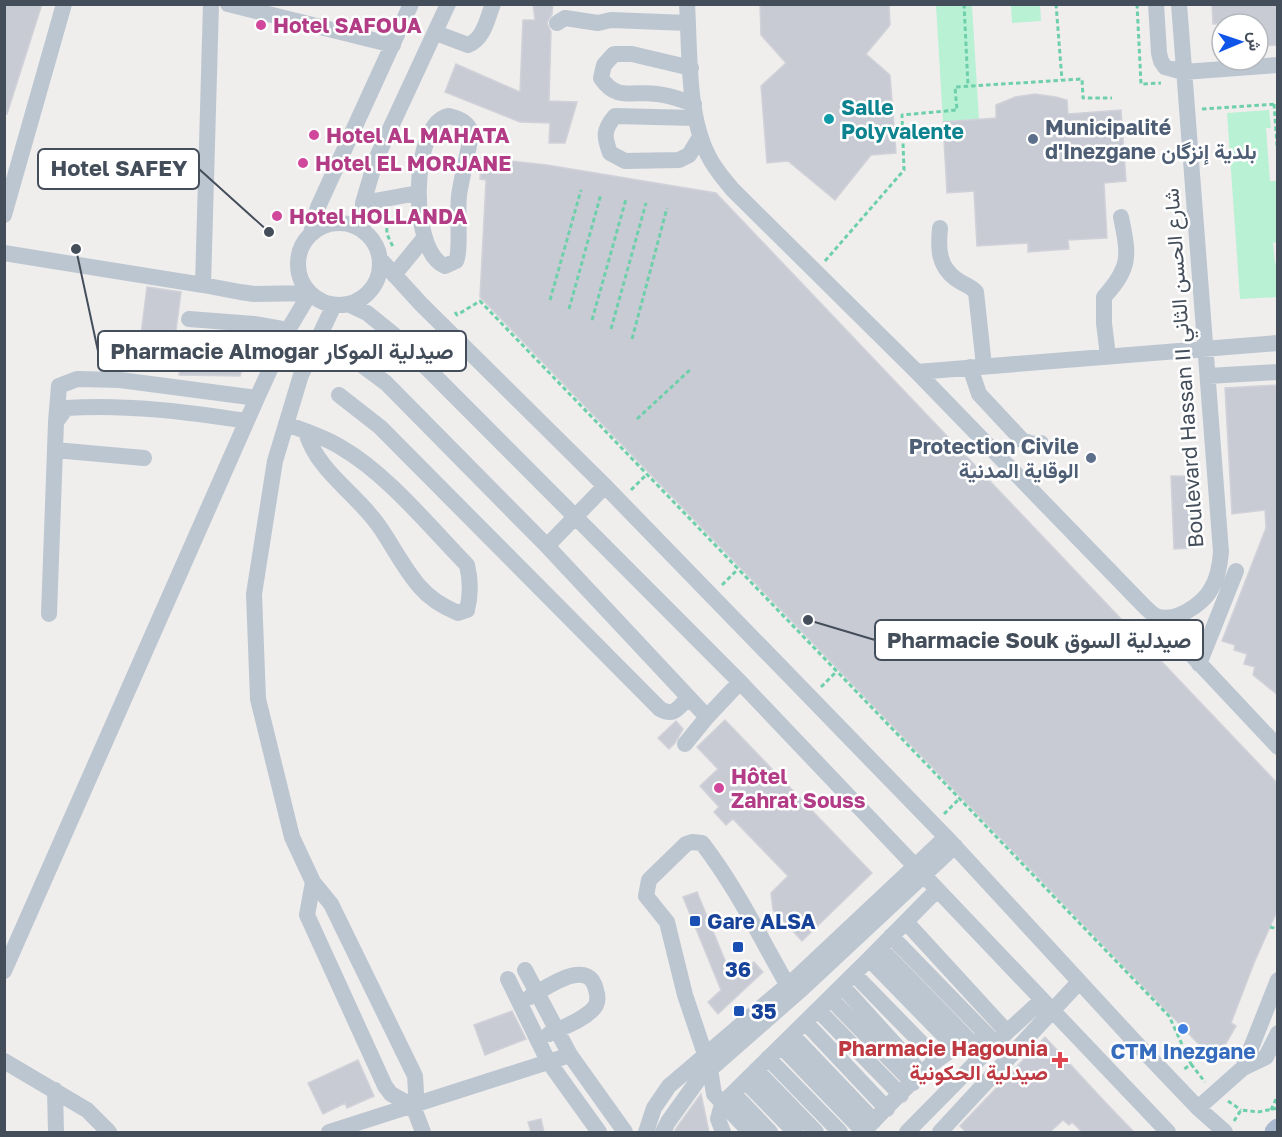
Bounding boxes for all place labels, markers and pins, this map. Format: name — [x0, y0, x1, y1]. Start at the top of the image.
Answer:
place label: Hotel SAFOUA — [273, 12, 422, 38]
marker: Hotel SAFOUA — [254, 18, 268, 32]
place label: Salle Polyvalente — [841, 94, 964, 144]
marker: Salle Polyvalente — [822, 112, 836, 126]
place label: Municipalité d'Inezgane بلدية إنزگان — [1045, 114, 1257, 166]
place label: Hotel AL MAHATA — [326, 122, 510, 148]
marker: Hotel AL MAHATA — [307, 128, 321, 142]
marker: Municipalité d'Inezgane بلدية إنزگان — [1026, 132, 1040, 146]
callout: Hotel SAFEY — [38, 149, 199, 189]
place label: Hotel EL MORJANE — [315, 150, 511, 176]
marker: Hotel EL MORJANE — [296, 156, 310, 170]
place label: Hotel HOLLANDA — [289, 203, 467, 229]
marker: Hotel HOLLANDA — [270, 209, 284, 223]
callout: Pharmacie Almogar صيدلية الموكار — [98, 331, 466, 371]
place label: Protection Civile الوقاية المدنية — [909, 433, 1079, 484]
marker: Protection Civile الوقاية المدنية — [1084, 451, 1098, 465]
callout: Pharmacie Souk صيدلية السوق — [875, 620, 1203, 660]
place label: Hôtel Zahrat Souss — [731, 763, 866, 813]
marker: Hôtel Zahrat Souss — [712, 781, 726, 795]
place label: Gare ALSA — [707, 908, 816, 934]
marker: Gare ALSA — [688, 914, 702, 928]
marker: 36 — [731, 940, 745, 954]
place label: 36 — [725, 956, 751, 982]
place label: 35 — [751, 998, 777, 1024]
marker: 35 — [732, 1004, 746, 1018]
marker: CTM Inezgane — [1176, 1022, 1190, 1036]
place label: Pharmacie Hagounia صيدلية الحكونية — [838, 1035, 1048, 1086]
place label: CTM Inezgane — [1110, 1038, 1256, 1064]
marker: Pharmacie Hagounia صيدلية الحكونية — [1053, 1053, 1067, 1067]

